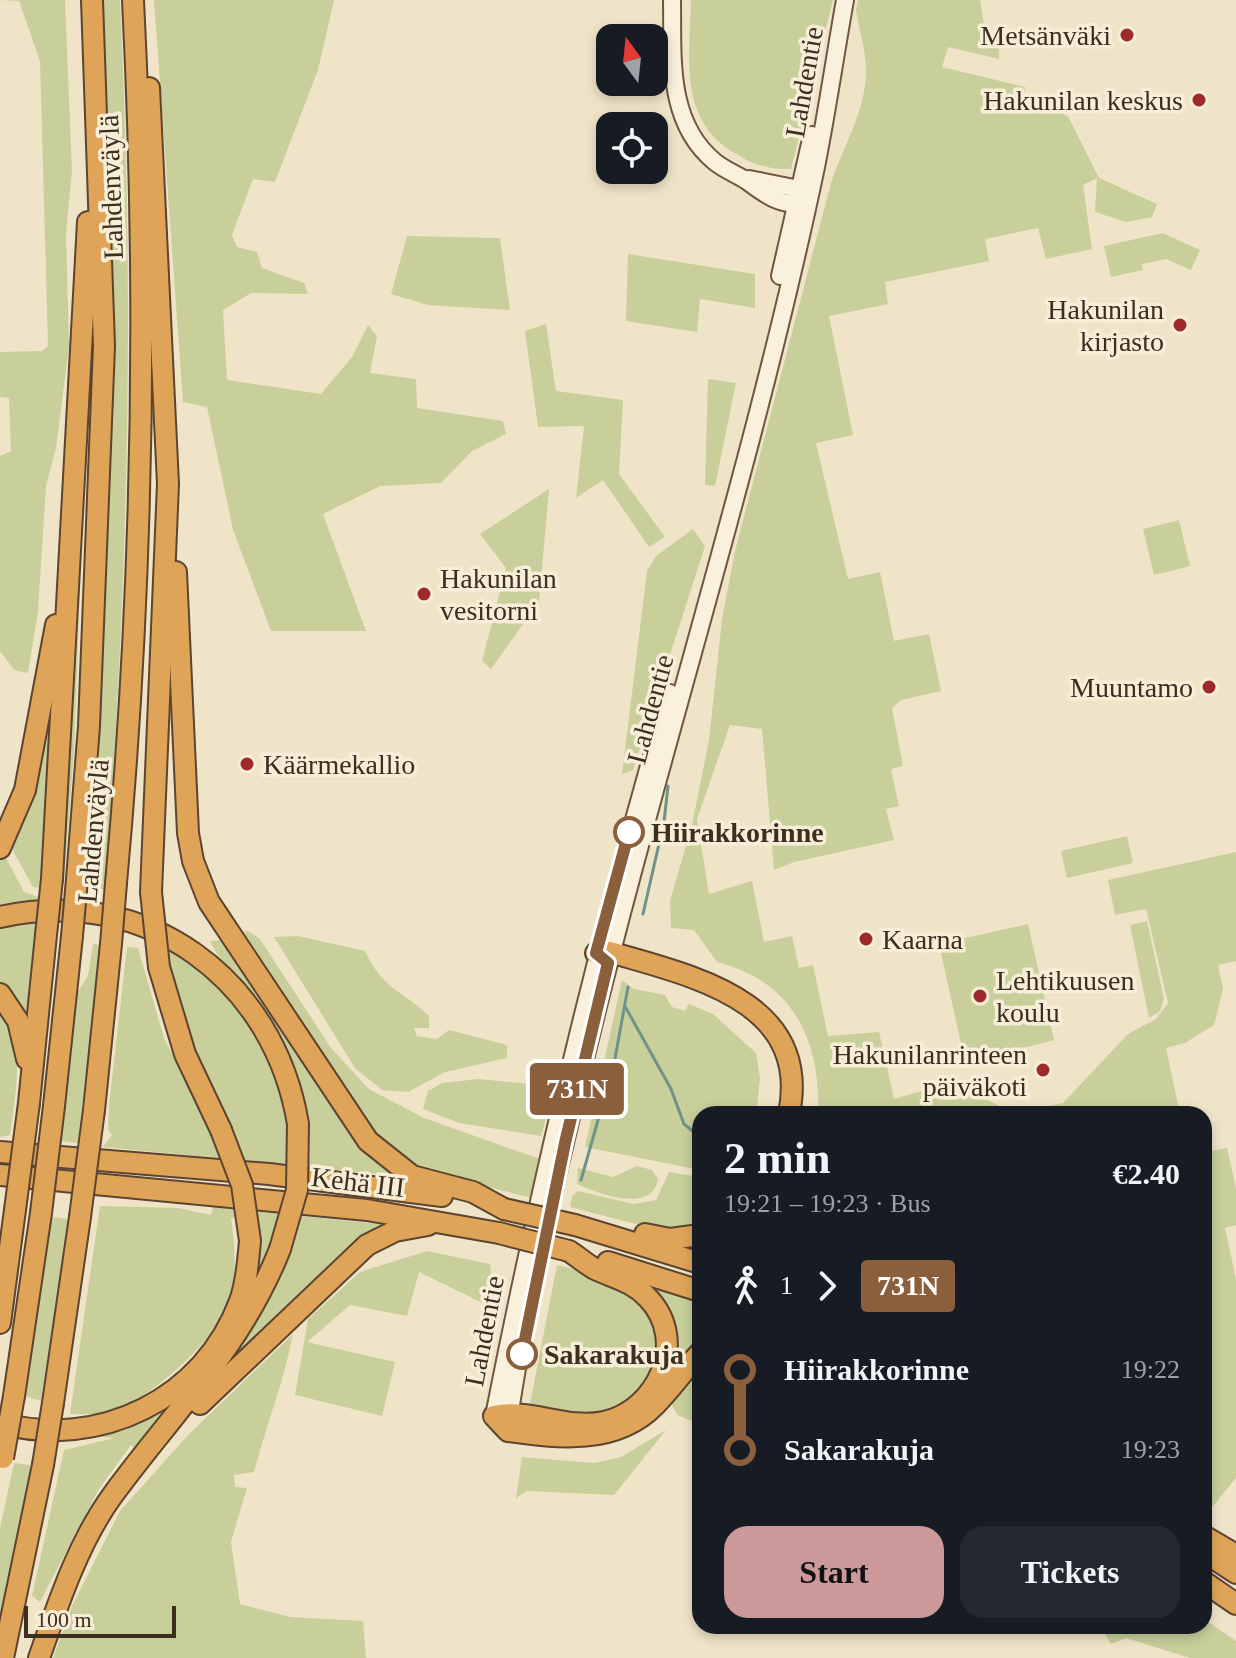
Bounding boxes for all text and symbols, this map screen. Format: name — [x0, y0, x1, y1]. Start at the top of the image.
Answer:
place label: Metsänväki — [980, 20, 1111, 51]
north arrow — [596, 24, 668, 96]
map controls — [596, 24, 668, 184]
street label: Lahdentie — [779, 24, 829, 140]
marker: Metsänväki — [1118, 26, 1136, 44]
place label: Hakunilan keskus — [983, 85, 1183, 116]
marker: Hakunilan keskus — [1190, 91, 1208, 109]
button: locate — [596, 112, 668, 184]
street label: Lahdenväylä — [93, 114, 129, 260]
place label: Hakunilan kirjasto — [1047, 294, 1164, 357]
marker: Hakunilan kirjasto — [1171, 316, 1189, 334]
place label: Hakunilan vesitorni — [440, 563, 557, 626]
marker: Hakunilan vesitorni — [415, 585, 433, 603]
street label: Lahdentie — [621, 651, 679, 767]
place label: Muuntamo — [1070, 672, 1193, 703]
marker: Muuntamo — [1200, 678, 1218, 696]
place label: Käärmekallio — [263, 749, 415, 780]
marker: Käärmekallio — [238, 755, 256, 773]
street label: Lahdenväylä — [71, 757, 115, 904]
marker: Hiirakkorinne — [614, 817, 644, 847]
place label: Hiirakkorinne — [651, 817, 824, 848]
place label: Kaarna — [882, 924, 963, 955]
marker: Kaarna — [857, 930, 875, 948]
place label: Lehtikuusen koulu — [996, 965, 1134, 1028]
marker: Lehtikuusen koulu — [971, 987, 989, 1005]
place label: Hakunilanrinteen päiväkoti — [833, 1039, 1027, 1102]
marker: Hakunilanrinteen päiväkoti — [1034, 1061, 1052, 1079]
line badge: 731N — [521, 1063, 633, 1115]
text: 731N — [546, 1073, 608, 1104]
text: 2 min — [724, 1134, 830, 1183]
text: €2.40 — [1113, 1157, 1180, 1190]
street label: Kehä III — [309, 1161, 407, 1203]
text: 19:21 – 19:23 · Bus — [724, 1189, 931, 1218]
icon: walk — [724, 1264, 768, 1308]
icon: forward — [805, 1264, 849, 1308]
text: 731N — [877, 1270, 939, 1301]
text: 1 — [780, 1271, 793, 1300]
street label: Lahdentie — [458, 1273, 510, 1389]
marker: Sakarakuja — [507, 1339, 537, 1369]
place label: Sakarakuja — [544, 1339, 684, 1370]
text: Hiirakkorinne — [784, 1353, 969, 1386]
text: 19:22 — [1121, 1355, 1180, 1384]
text: Sakarakuja — [784, 1433, 934, 1466]
text: 19:23 — [1121, 1435, 1180, 1464]
button: Start — [724, 1526, 944, 1618]
button: Tickets — [960, 1526, 1180, 1618]
scale bar — [24, 1602, 176, 1638]
text: 100 m — [36, 1607, 92, 1632]

